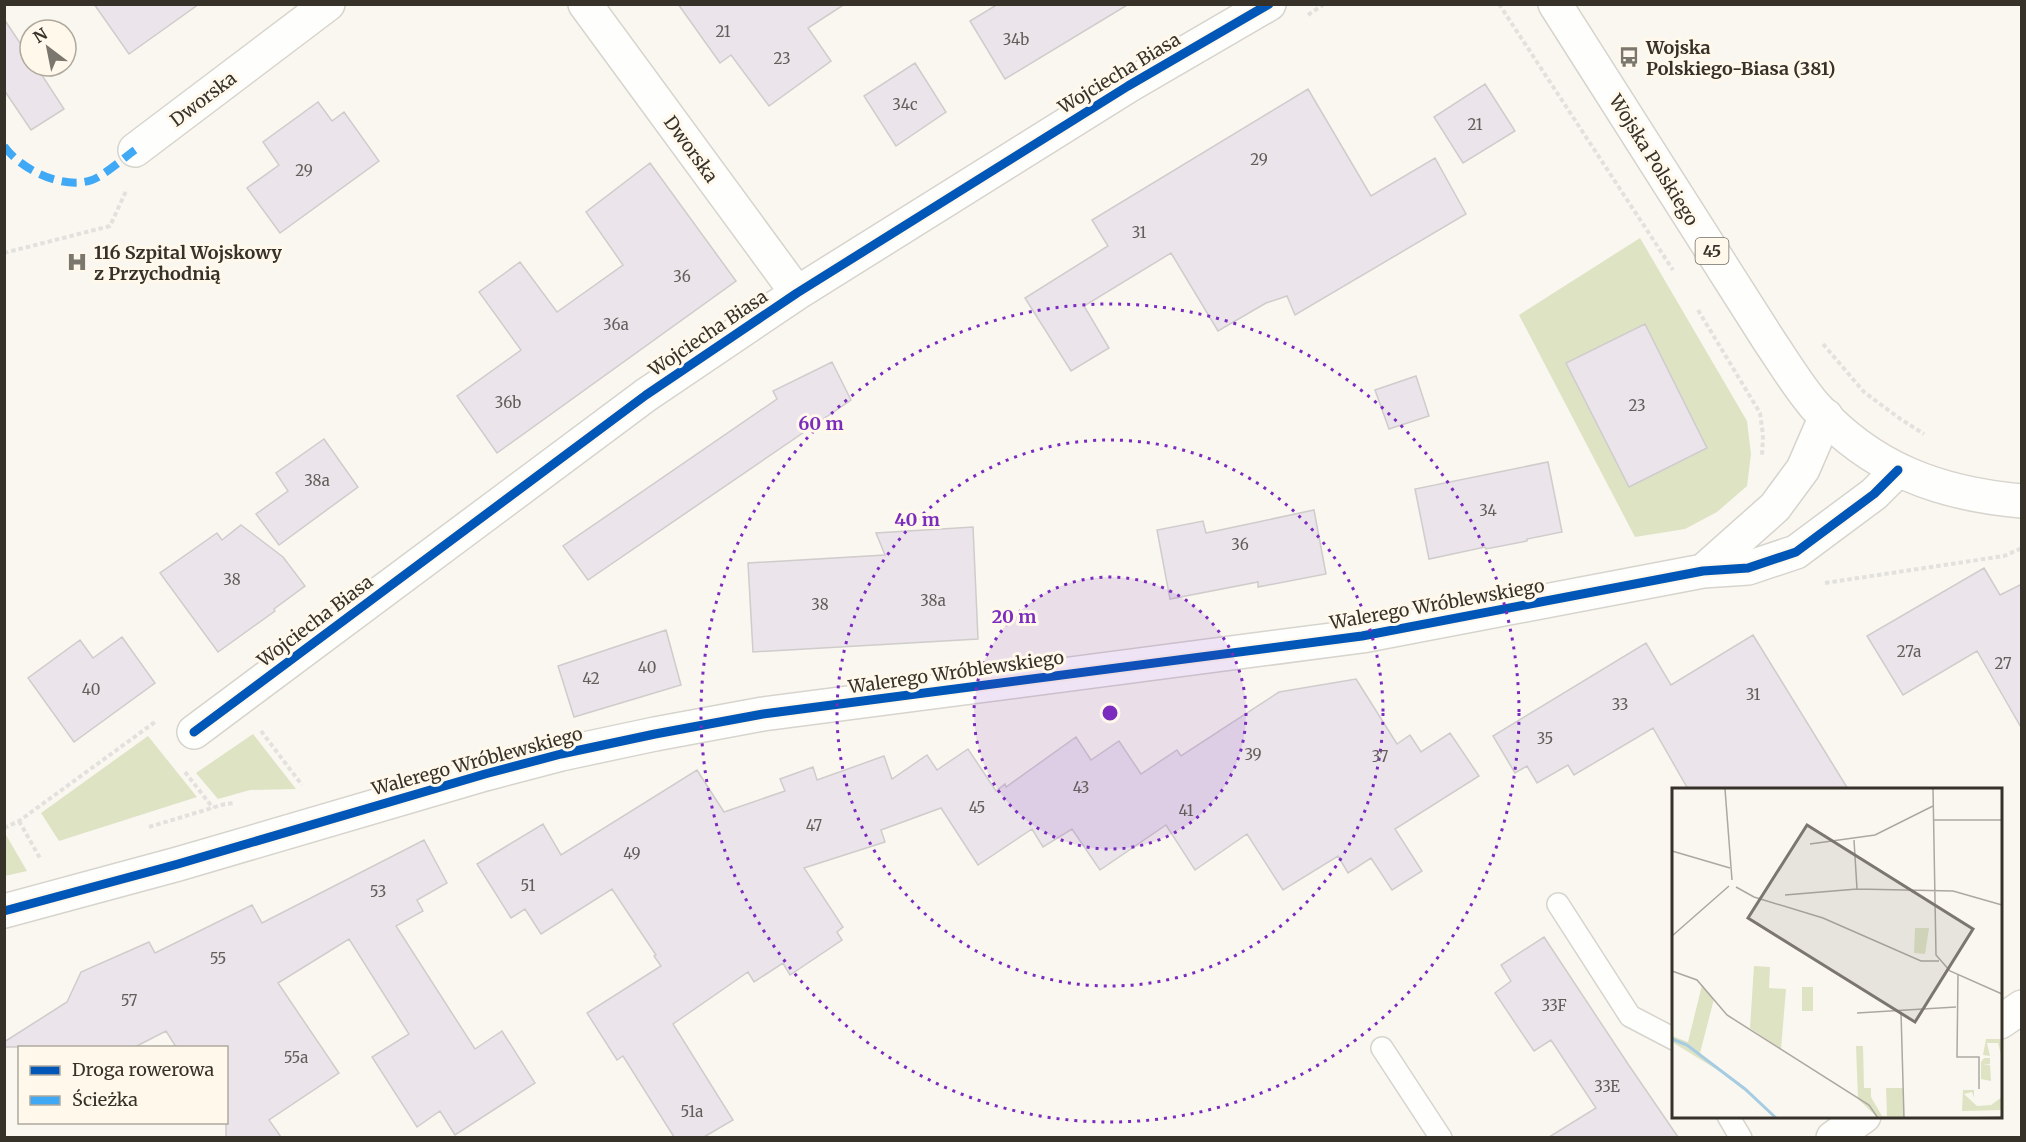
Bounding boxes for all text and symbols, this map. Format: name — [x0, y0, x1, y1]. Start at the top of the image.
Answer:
north arrow — [18, 18, 78, 78]
house number: 21 — [715, 22, 731, 41]
text: N — [29, 23, 51, 47]
street label: Wojciecha Biasa — [1053, 27, 1185, 119]
house number: 34b — [1003, 30, 1029, 49]
place label: Wojska Polskiego-Biasa (381) — [1645, 36, 1836, 80]
bus stop icon: Wojska Polskiego-Biasa (381) — [1617, 45, 1641, 69]
house number: 23 — [774, 49, 790, 68]
street label: Dworska — [165, 66, 241, 131]
street label: Wojska Polskiego — [1604, 89, 1704, 230]
house number: 34c — [892, 95, 918, 114]
street label: Dworska — [659, 111, 723, 187]
house number: 21 — [1467, 115, 1483, 134]
house number: 29 — [1250, 150, 1268, 169]
house number: 29 — [295, 161, 313, 180]
house number: 31 — [1132, 223, 1147, 242]
road number: 45 — [1696, 238, 1728, 264]
place label: 116 Szpital Wojskowy z Przychodnią — [94, 241, 282, 285]
hospital icon: 116 Szpital Wojskowy z Przychodnią — [65, 250, 89, 274]
house number: 36 — [673, 267, 691, 286]
street label: Wojciecha Biasa — [643, 285, 772, 382]
house number: 36a — [603, 315, 629, 334]
house number: 36b — [495, 393, 521, 412]
house number: 23 — [1629, 396, 1645, 415]
text: 60 m — [798, 412, 844, 435]
house number: 38a — [304, 471, 330, 490]
house number: 34 — [1479, 501, 1497, 520]
text: 40 m — [894, 508, 940, 531]
house number: 36 — [1231, 535, 1249, 554]
house number: 38 — [223, 570, 241, 589]
street label: Wojciecha Biasa — [252, 570, 377, 672]
street label: Walerego Wróblewskiego — [1327, 574, 1546, 634]
house number: 38a — [920, 591, 946, 610]
house number: 38 — [811, 595, 829, 614]
text: 20 m — [992, 605, 1036, 628]
house number: 27a — [1897, 642, 1921, 661]
street label: Walerego Wróblewskiego — [846, 645, 1065, 699]
house number: 27 — [1995, 654, 2012, 673]
house number: 40 — [638, 658, 656, 677]
house number: 42 — [582, 669, 600, 688]
house number: 40 — [82, 680, 100, 699]
house number: 31 — [1746, 685, 1761, 704]
house number: 33 — [1612, 695, 1628, 714]
centre of rings — [1100, 703, 1120, 723]
street label: Walerego Wróblewskiego — [368, 722, 585, 801]
house number: 35 — [1537, 729, 1553, 748]
house number: 39 — [1244, 745, 1262, 764]
house number: 37 — [1372, 747, 1389, 766]
house number: 43 — [1073, 778, 1089, 797]
inset map — [1672, 788, 2002, 1118]
house number: 45 — [969, 798, 985, 817]
house number: 41 — [1179, 801, 1194, 820]
house number: 47 — [806, 816, 823, 835]
house number: 49 — [623, 844, 641, 863]
house number: 51 — [521, 876, 536, 895]
house number: 53 — [370, 882, 386, 901]
house number: 55 — [210, 949, 226, 968]
house number: 57 — [121, 991, 138, 1010]
house number: 33F — [1541, 996, 1567, 1015]
legend — [18, 1046, 228, 1124]
house number: 55a — [284, 1048, 308, 1067]
text: Droga rowerowa — [72, 1058, 214, 1081]
house number: 33E — [1594, 1077, 1620, 1096]
text: Ścieżka — [72, 1088, 138, 1111]
house number: 51a — [681, 1102, 703, 1121]

